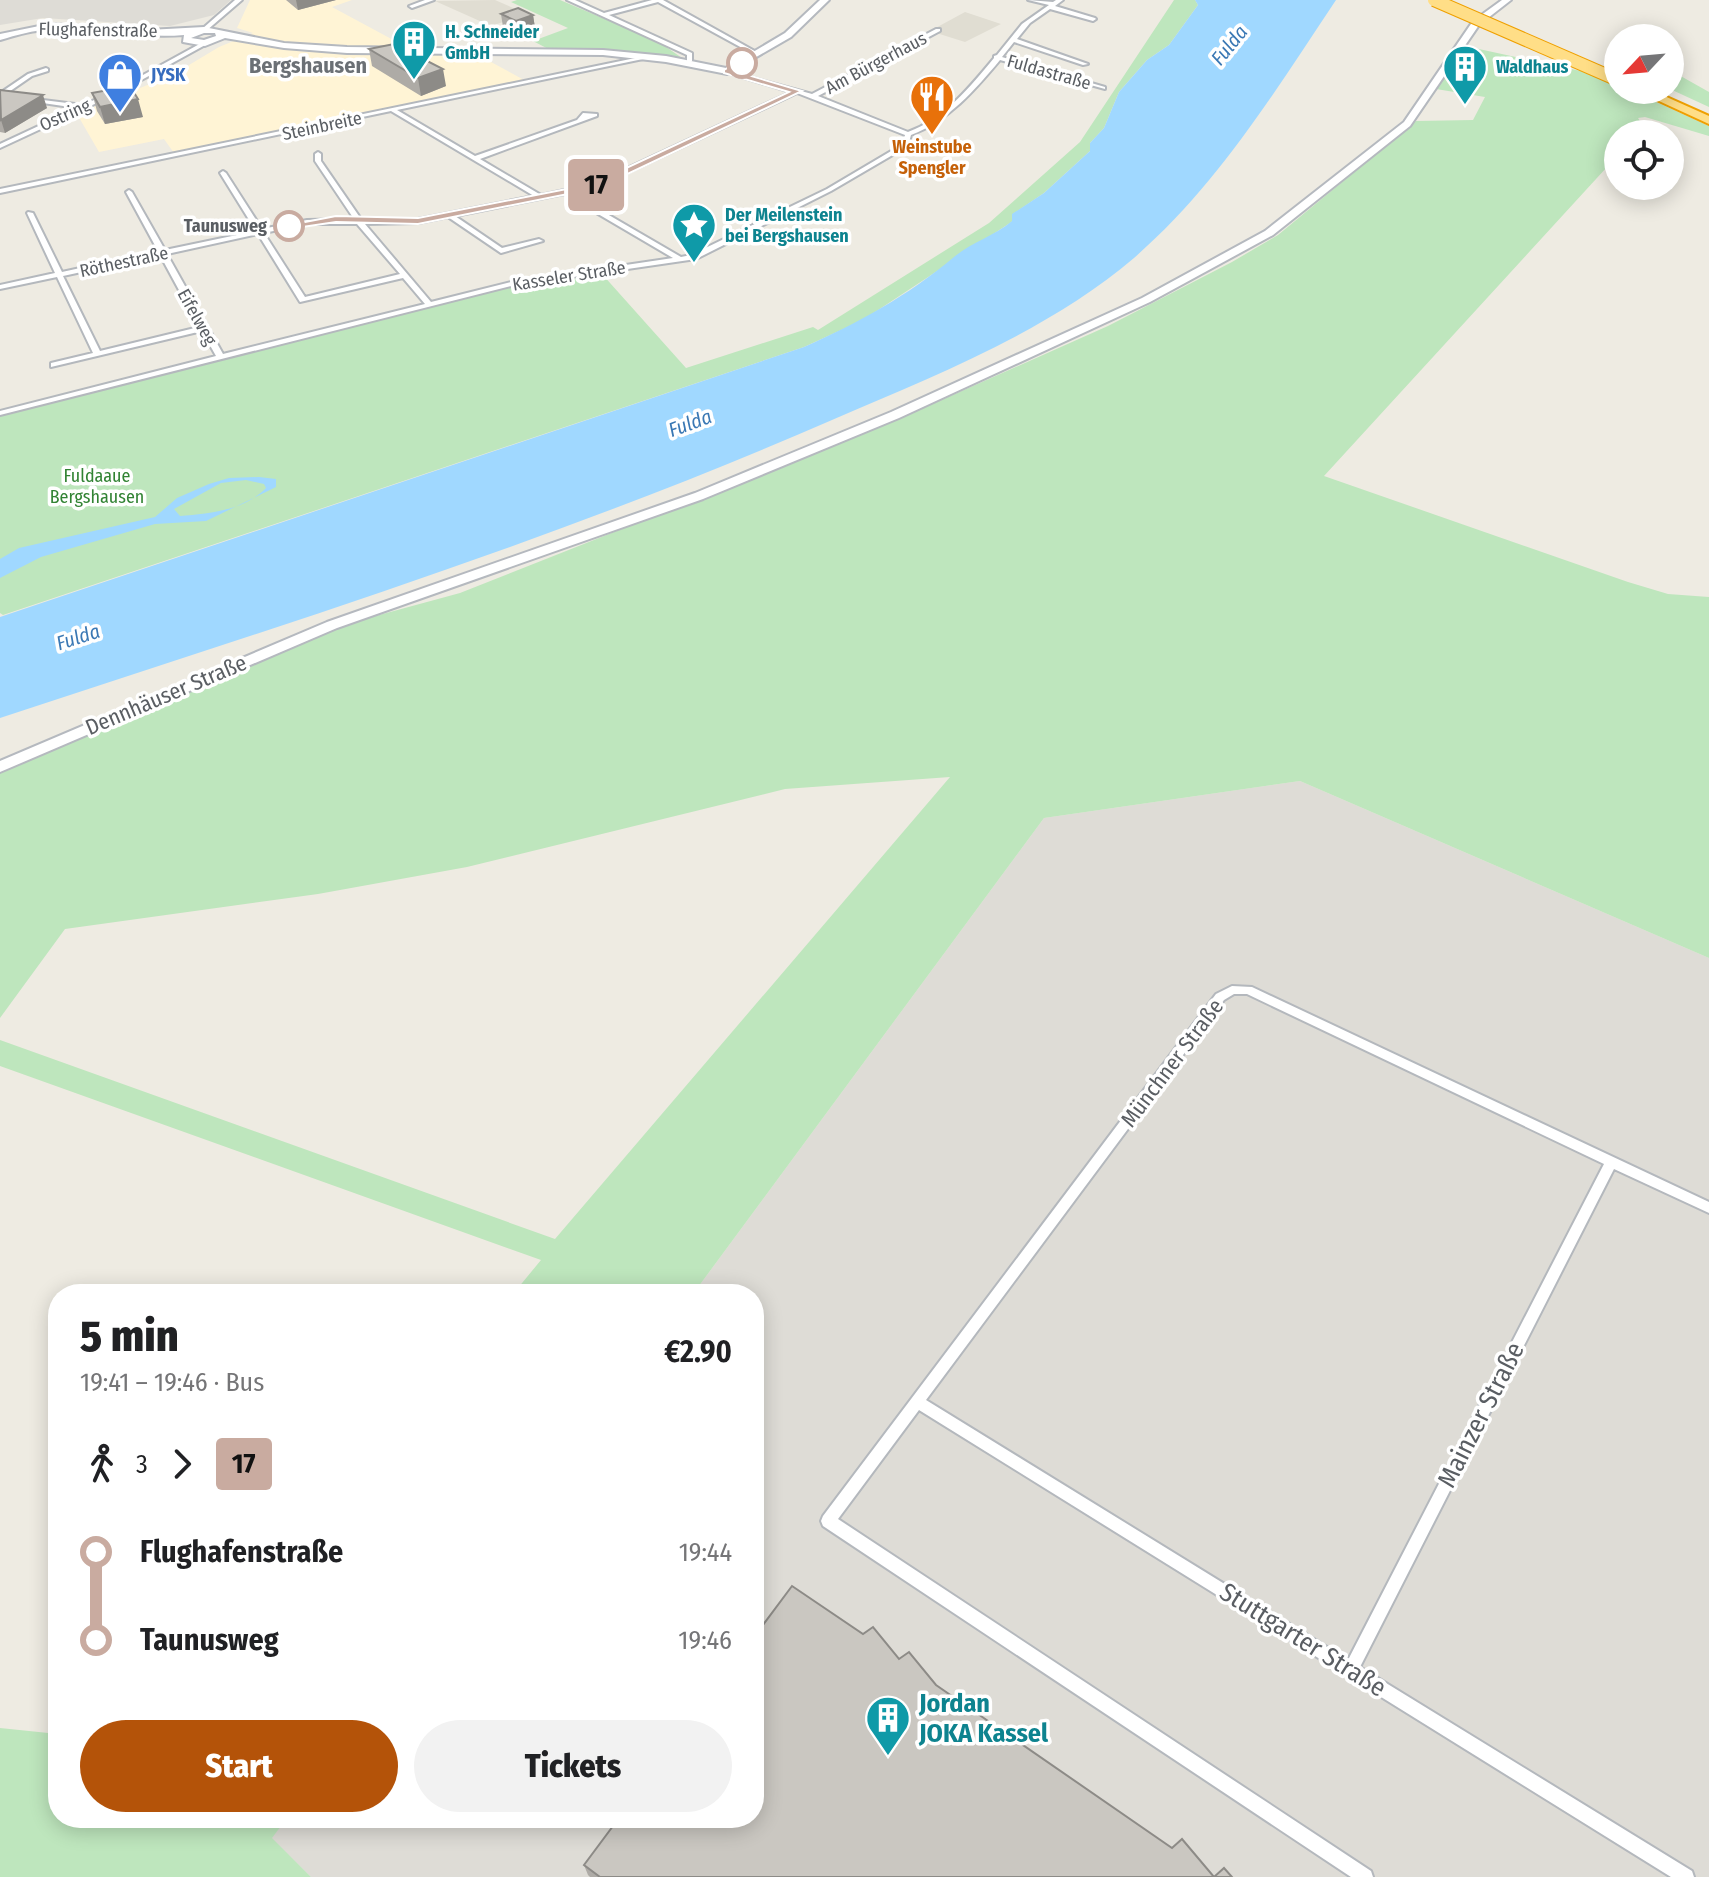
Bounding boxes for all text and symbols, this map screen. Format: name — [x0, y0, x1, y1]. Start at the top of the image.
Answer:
street label: Flughafenstraße — [38, 18, 158, 42]
building icon: H. Schneider GmbH — [390, 18, 438, 81]
water label: Fulda — [1206, 20, 1252, 70]
place label: H. Schneider GmbH — [445, 21, 539, 64]
north arrow — [1604, 24, 1684, 104]
map controls — [1604, 24, 1684, 200]
street label: Am Bürgerhaus — [822, 27, 931, 99]
building icon: Waldhaus — [1441, 43, 1489, 106]
unlabelled marker — [727, 48, 757, 78]
street label: Fuldastraße — [1004, 50, 1094, 94]
shop icon: JYSK — [96, 51, 144, 114]
district label: Bergshausen — [249, 52, 367, 79]
place label: Waldhaus — [1496, 56, 1568, 78]
place label: JYSK — [150, 64, 186, 86]
restaurant icon: Weinstube Spengler — [908, 73, 956, 136]
street label: Ostring — [36, 94, 94, 136]
street label: Steinbreite — [280, 107, 364, 145]
button: locate — [1604, 120, 1684, 200]
place label: Weinstube Spengler — [892, 136, 972, 179]
line badge: 17 — [560, 159, 632, 211]
text: 17 — [584, 168, 608, 201]
place icon: Der Meilenstein bei Bergshausen — [670, 201, 718, 264]
place label: Der Meilenstein bei Bergshausen — [725, 204, 849, 247]
marker: Taunusweg — [274, 211, 304, 241]
place label: Taunusweg — [184, 215, 267, 237]
street label: Röthestraße — [78, 242, 170, 282]
street label: Kasseler Straße — [511, 256, 627, 296]
street label: Eifelweg — [173, 285, 222, 350]
water label: Fulda — [665, 404, 715, 442]
park label: Fuldaaue Bergshausen — [50, 465, 144, 508]
water label: Fulda — [53, 619, 103, 655]
street label: Dennhäuser Straße — [81, 649, 251, 741]
street label: Münchner Straße — [1115, 994, 1229, 1132]
text: 5 min — [80, 1310, 179, 1363]
text: €2.90 — [664, 1334, 732, 1370]
street label: Mainzer Straße — [1431, 1337, 1531, 1493]
text: 19:41 – 19:46 · Bus — [80, 1367, 264, 1398]
icon: walk — [80, 1442, 124, 1486]
icon: forward — [160, 1442, 204, 1486]
text: 17 — [232, 1447, 256, 1480]
text: 3 — [136, 1449, 148, 1480]
text: Flughafenstraße — [140, 1534, 343, 1570]
text: 19:44 — [679, 1537, 732, 1568]
street label: Stuttgarter Straße — [1214, 1576, 1392, 1704]
text: Taunusweg — [140, 1622, 279, 1658]
text: 19:46 — [678, 1625, 732, 1656]
place label: Jordan JOKA Kassel — [918, 1688, 1049, 1749]
building icon: Jordan JOKA Kassel — [864, 1694, 912, 1757]
button: Start — [80, 1720, 398, 1812]
button: Tickets — [414, 1720, 732, 1812]

